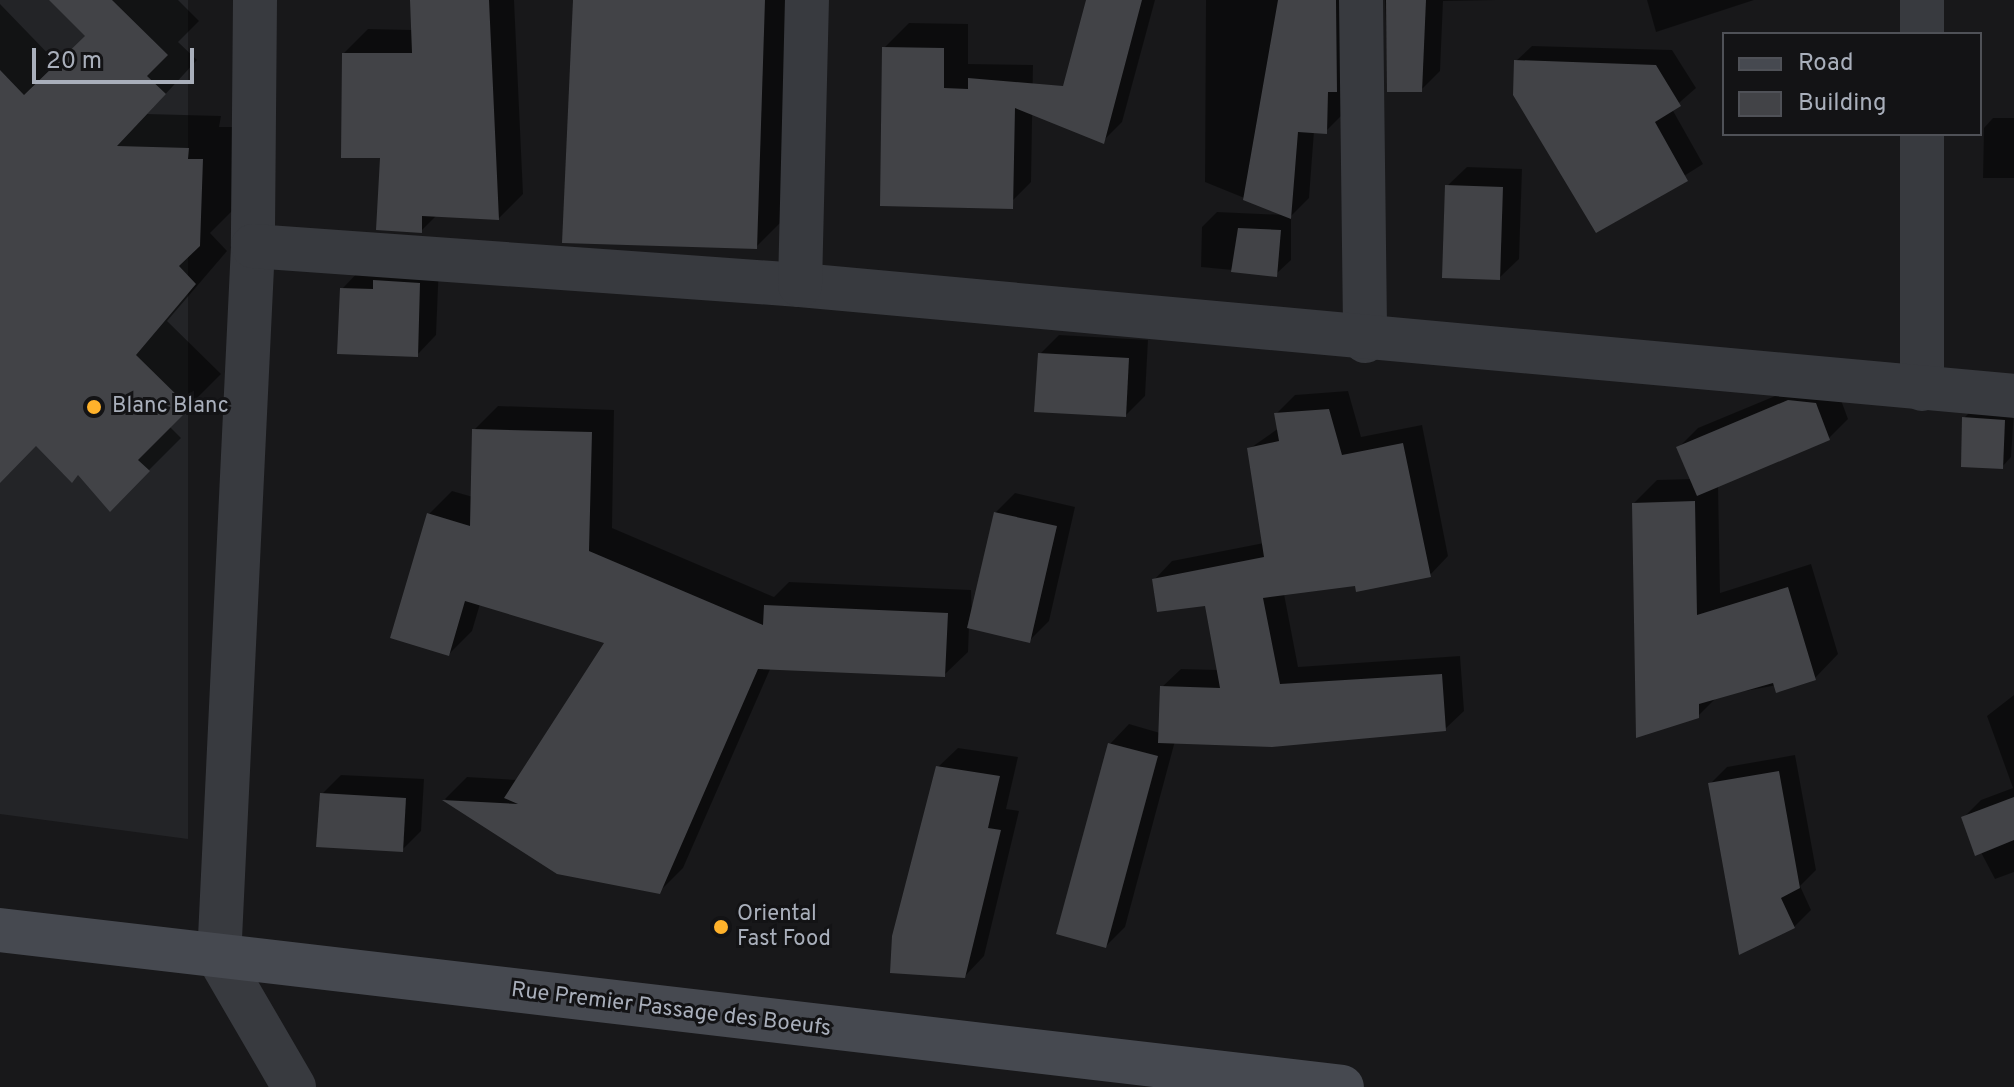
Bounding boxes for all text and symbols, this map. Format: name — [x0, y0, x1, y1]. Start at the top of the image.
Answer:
scale bar — [36, 32, 198, 82]
legend — [1722, 32, 1982, 136]
text: 20 m — [46, 47, 102, 77]
text: Road — [1798, 49, 1854, 79]
text: Building — [1798, 89, 1887, 119]
place label: Blanc Blanc — [112, 394, 229, 420]
marker: Blanc Blanc — [83, 396, 105, 418]
place label: Oriental Fast Food — [737, 901, 831, 952]
marker: Oriental Fast Food — [712, 918, 730, 936]
street label: Rue Premier Passage des Boeufs — [510, 977, 832, 1043]

